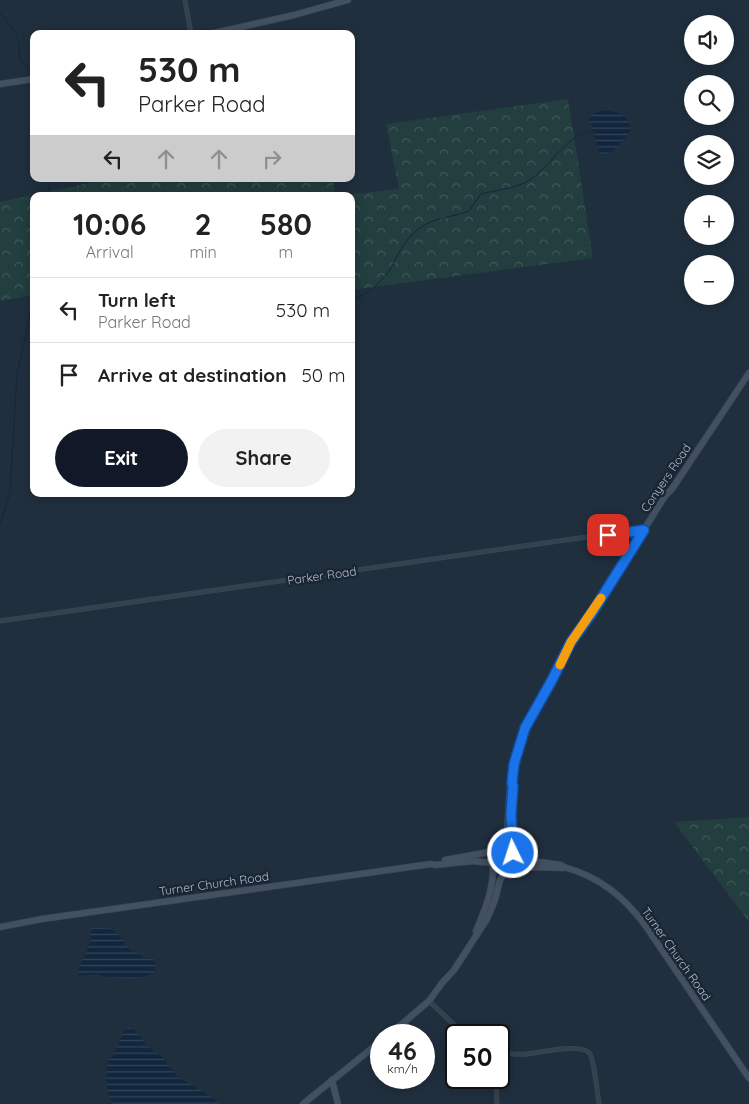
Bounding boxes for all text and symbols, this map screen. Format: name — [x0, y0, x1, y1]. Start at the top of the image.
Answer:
map controls — [684, 15, 734, 305]
button: sound — [684, 15, 734, 65]
text: 530 m — [138, 47, 241, 91]
icon: left — [55, 50, 120, 115]
button: search — [684, 75, 734, 125]
text: Parker Road — [138, 90, 266, 118]
button: layers — [684, 135, 734, 185]
icon: left — [99, 145, 127, 173]
icon: ahead — [152, 145, 180, 173]
icon: ahead — [205, 145, 233, 173]
icon: right — [258, 145, 286, 173]
button: + — [684, 195, 734, 245]
text: 10:06 — [73, 205, 146, 243]
text: 2 — [195, 205, 212, 243]
text: 580 — [260, 205, 312, 243]
text: Arrival — [86, 242, 134, 262]
text: min — [189, 242, 217, 262]
text: m — [279, 242, 293, 262]
button: − — [684, 255, 734, 305]
text: Turn left — [98, 288, 176, 312]
icon: left — [55, 296, 83, 324]
text: 530 m — [276, 298, 330, 322]
text: Parker Road — [98, 312, 191, 332]
icon: arrive — [55, 361, 83, 389]
text: Arrive at destination — [98, 363, 287, 387]
text: 50 m — [302, 363, 346, 387]
button: Exit — [55, 429, 188, 487]
button: Share — [198, 429, 330, 487]
street label: Conyers Road — [637, 441, 694, 515]
pin — [587, 514, 629, 556]
icon: arrive — [594, 521, 622, 549]
street label: Parker Road — [286, 563, 357, 588]
position arrow — [486, 826, 538, 878]
street label: Turner Church Road — [158, 868, 270, 899]
street label: Turner Church Road — [638, 904, 714, 1003]
speed limit sign: 50 — [445, 1024, 510, 1089]
text: 46 — [388, 1035, 417, 1066]
text: km/h — [387, 1061, 418, 1076]

